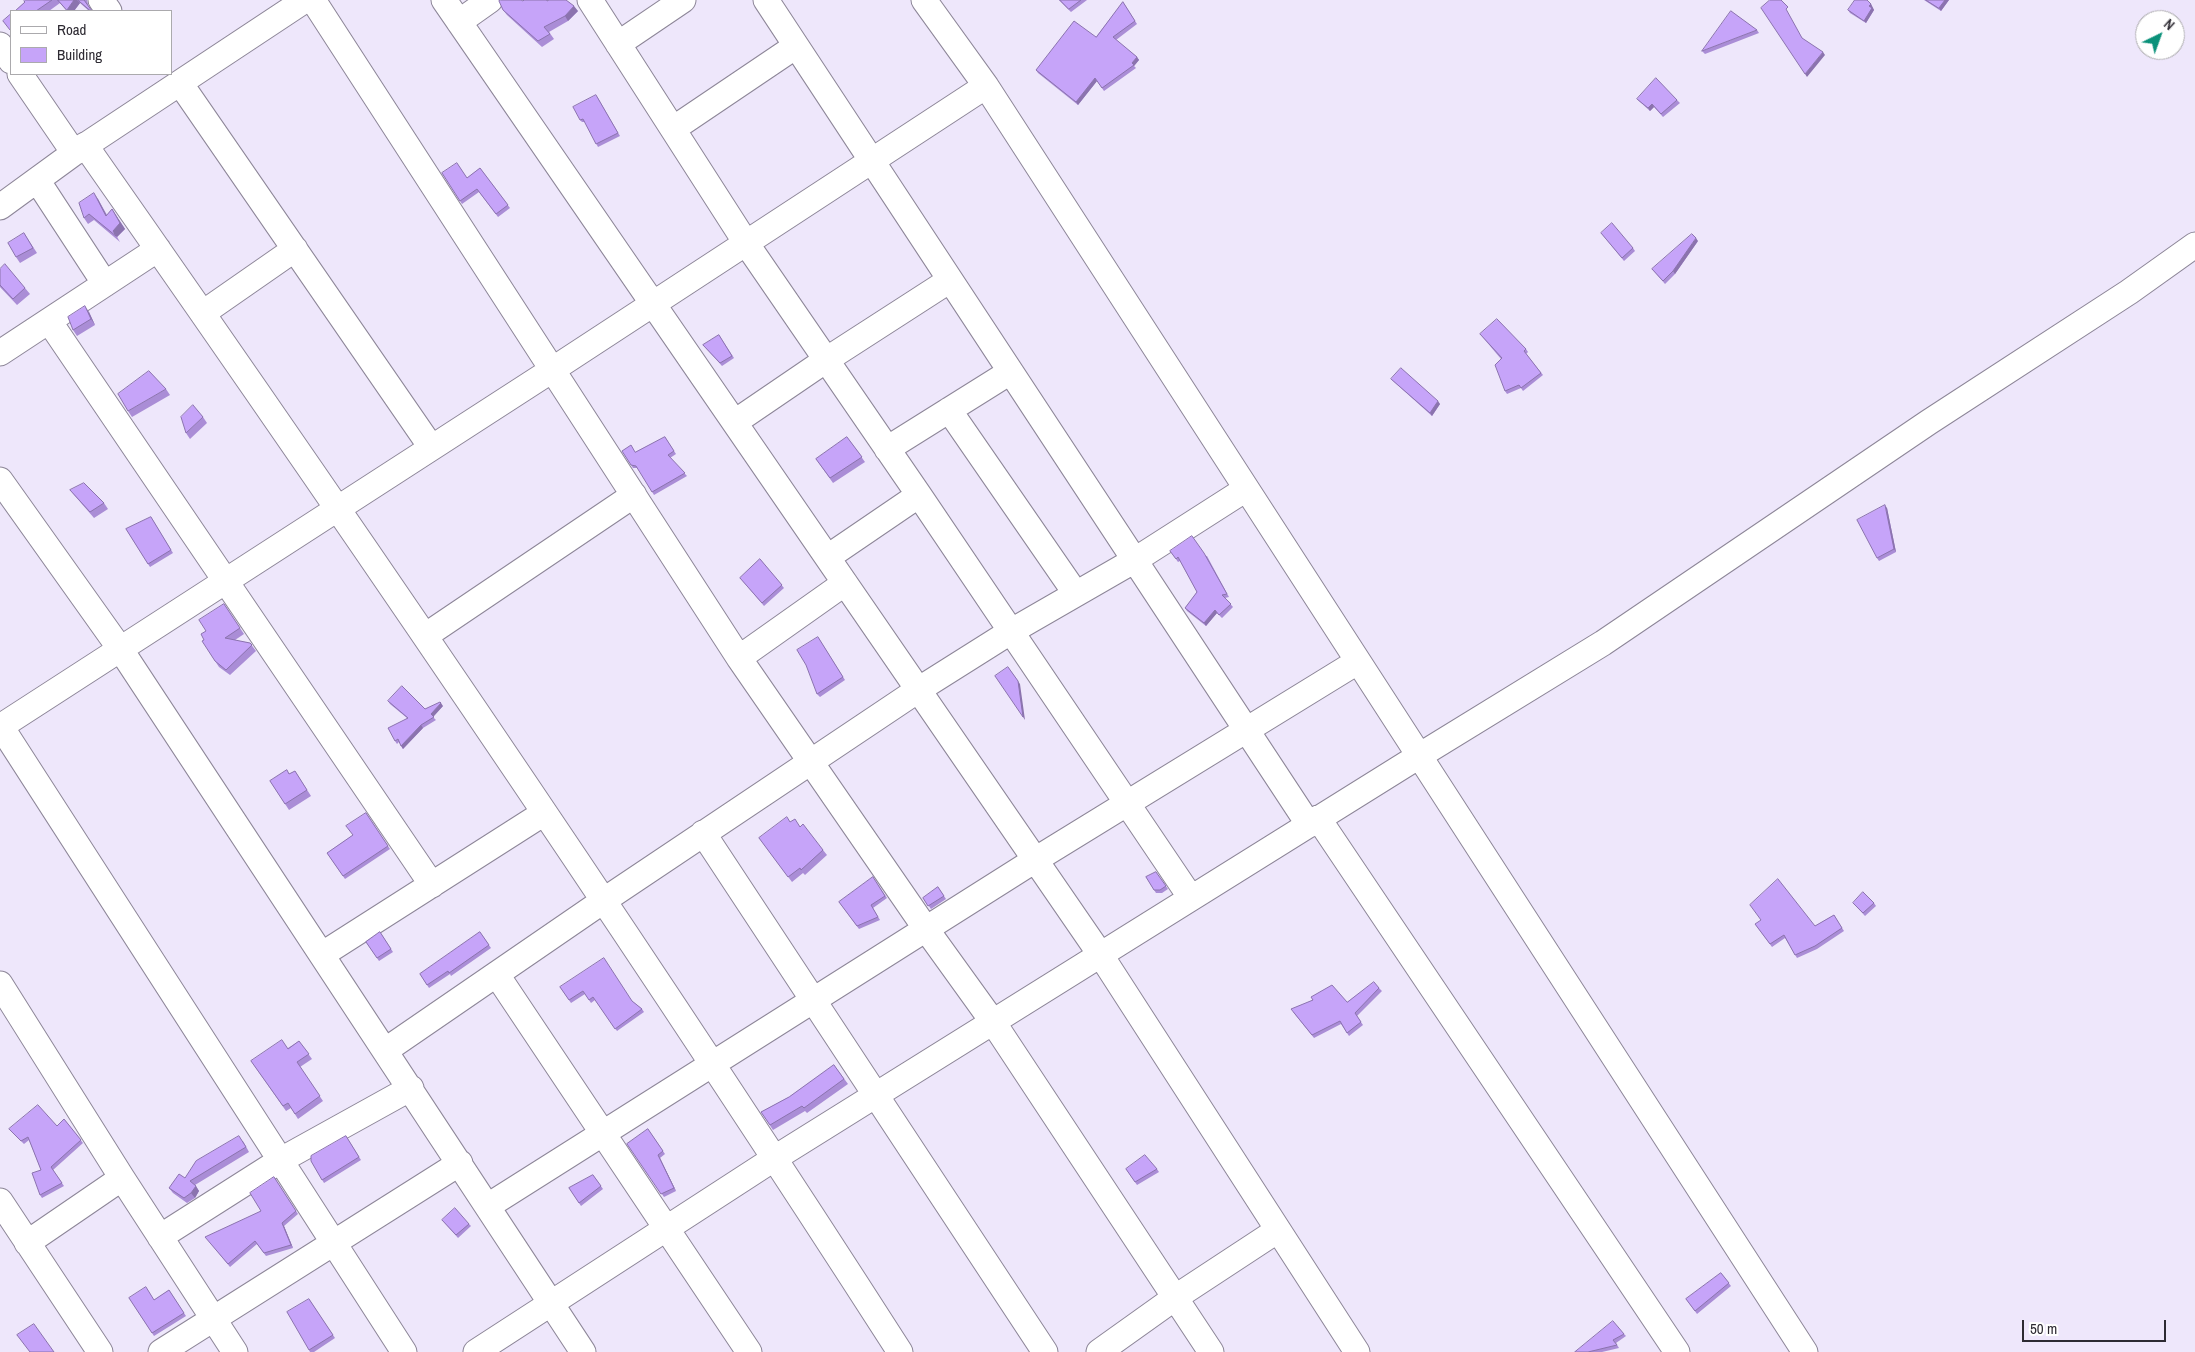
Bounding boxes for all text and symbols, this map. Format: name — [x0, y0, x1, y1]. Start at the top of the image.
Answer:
legend — [10, 10, 172, 75]
north arrow — [2135, 10, 2185, 60]
text: N — [2160, 15, 2178, 34]
text: Road — [57, 19, 86, 40]
text: Building — [57, 44, 102, 65]
scale bar — [2025, 1310, 2169, 1342]
text: 50 m — [2030, 1318, 2057, 1339]

